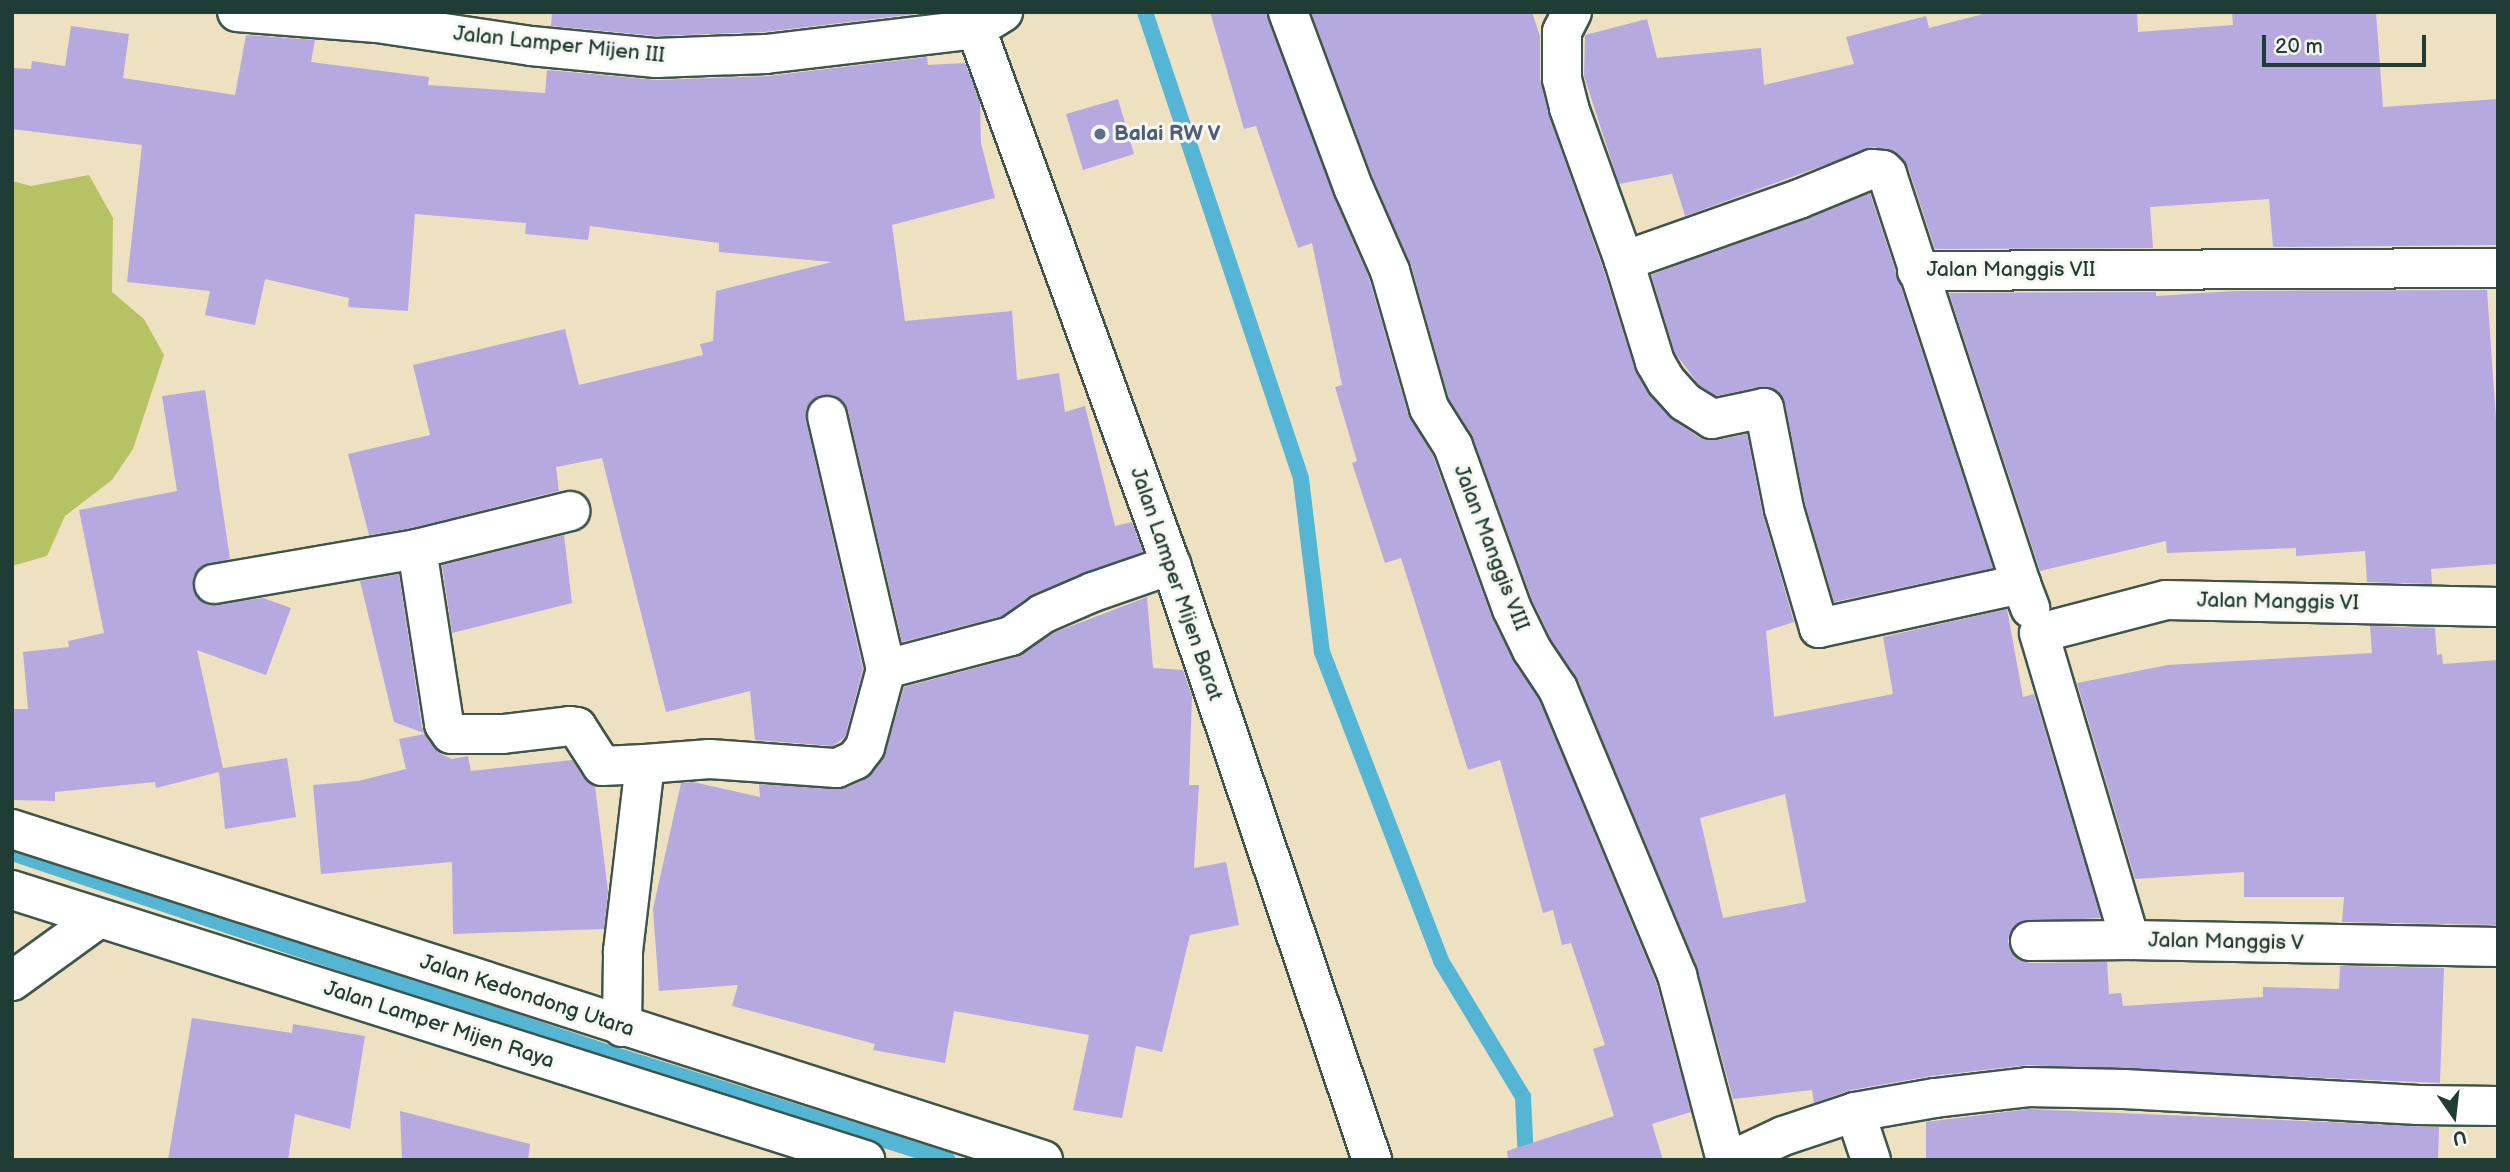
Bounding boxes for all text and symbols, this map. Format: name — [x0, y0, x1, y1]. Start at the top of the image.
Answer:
street label: Jalan Lamper Mijen III — [452, 21, 666, 69]
scale bar — [2265, 21, 2430, 65]
text: 20 m — [2275, 34, 2323, 59]
place label: Balai RW V — [1114, 121, 1221, 147]
marker: Balai RW V — [1092, 126, 1108, 142]
street label: Jalan Manggis VII — [1926, 257, 2096, 283]
street label: Jalan Manggis VIII — [1448, 461, 1534, 635]
street label: Jalan Lamper Mijen Barat — [1124, 464, 1228, 704]
street label: Jalan Manggis VI — [2196, 588, 2360, 616]
street label: Jalan Manggis V — [2148, 928, 2304, 956]
street label: Jalan Kedondong Utara — [417, 949, 637, 1043]
street label: Jalan Lamper Mijen Raya — [321, 976, 557, 1074]
north arrow — [2419, 1081, 2489, 1151]
text: U — [2450, 1124, 2469, 1150]

